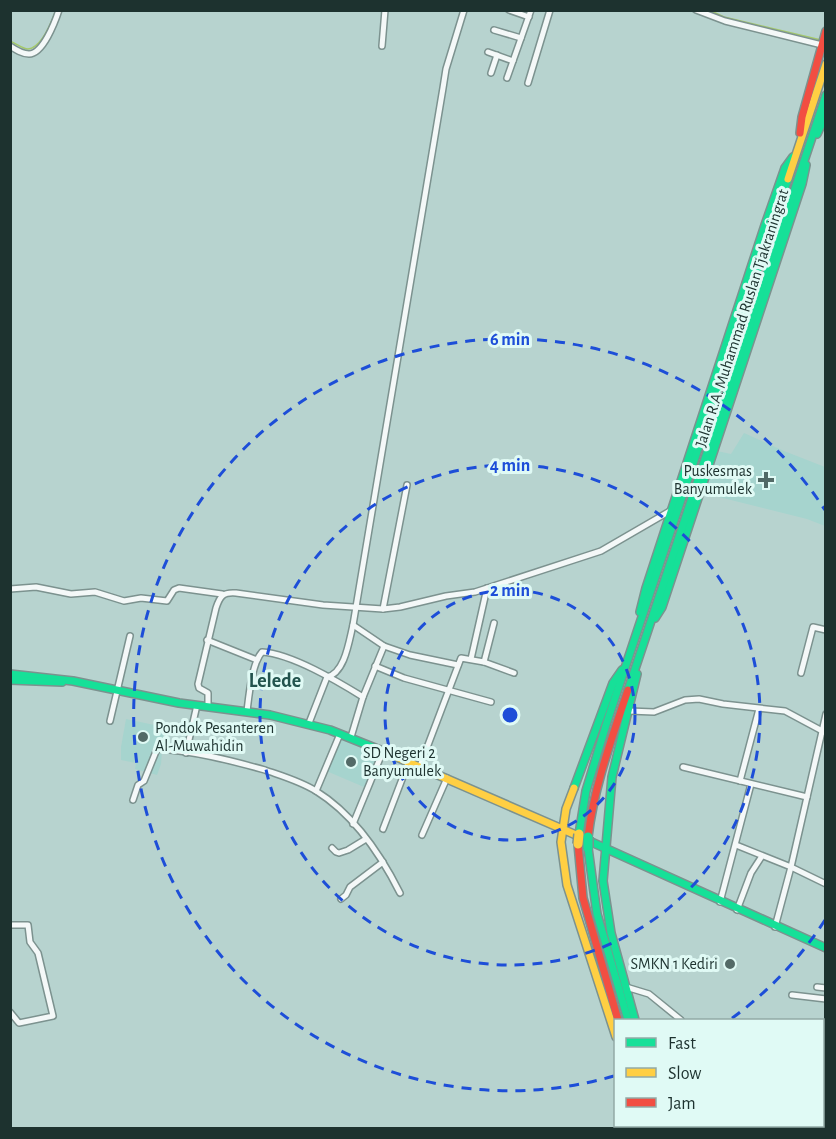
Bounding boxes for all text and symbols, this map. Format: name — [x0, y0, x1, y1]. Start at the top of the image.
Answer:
street label: Jalan R.A. Muhammad Ruslan Tjakraningrat — [693, 187, 792, 450]
text: 6 min — [490, 331, 530, 349]
text: 4 min — [490, 457, 530, 475]
place label: Puskesmas Banyumulek — [674, 463, 753, 498]
marker: Puskesmas Banyumulek — [757, 471, 775, 489]
text: 2 min — [490, 582, 530, 600]
district label: Lelede — [249, 671, 301, 691]
centre of rings — [500, 705, 520, 725]
place label: Pondok Pesanteren Al-Muwahidin — [155, 720, 274, 754]
marker: Pondok Pesanteren Al-Muwahidin — [136, 730, 150, 744]
place label: SD Negeri 2 Banyumulek — [363, 745, 442, 780]
marker: SD Negeri 2 Banyumulek — [344, 755, 358, 769]
place label: SMKN 1 Kediri — [630, 956, 718, 972]
marker: SMKN 1 Kediri — [723, 957, 737, 971]
legend — [614, 1019, 824, 1127]
text: Fast — [668, 1035, 696, 1053]
text: Slow — [668, 1065, 701, 1083]
text: Jam — [668, 1095, 696, 1113]

